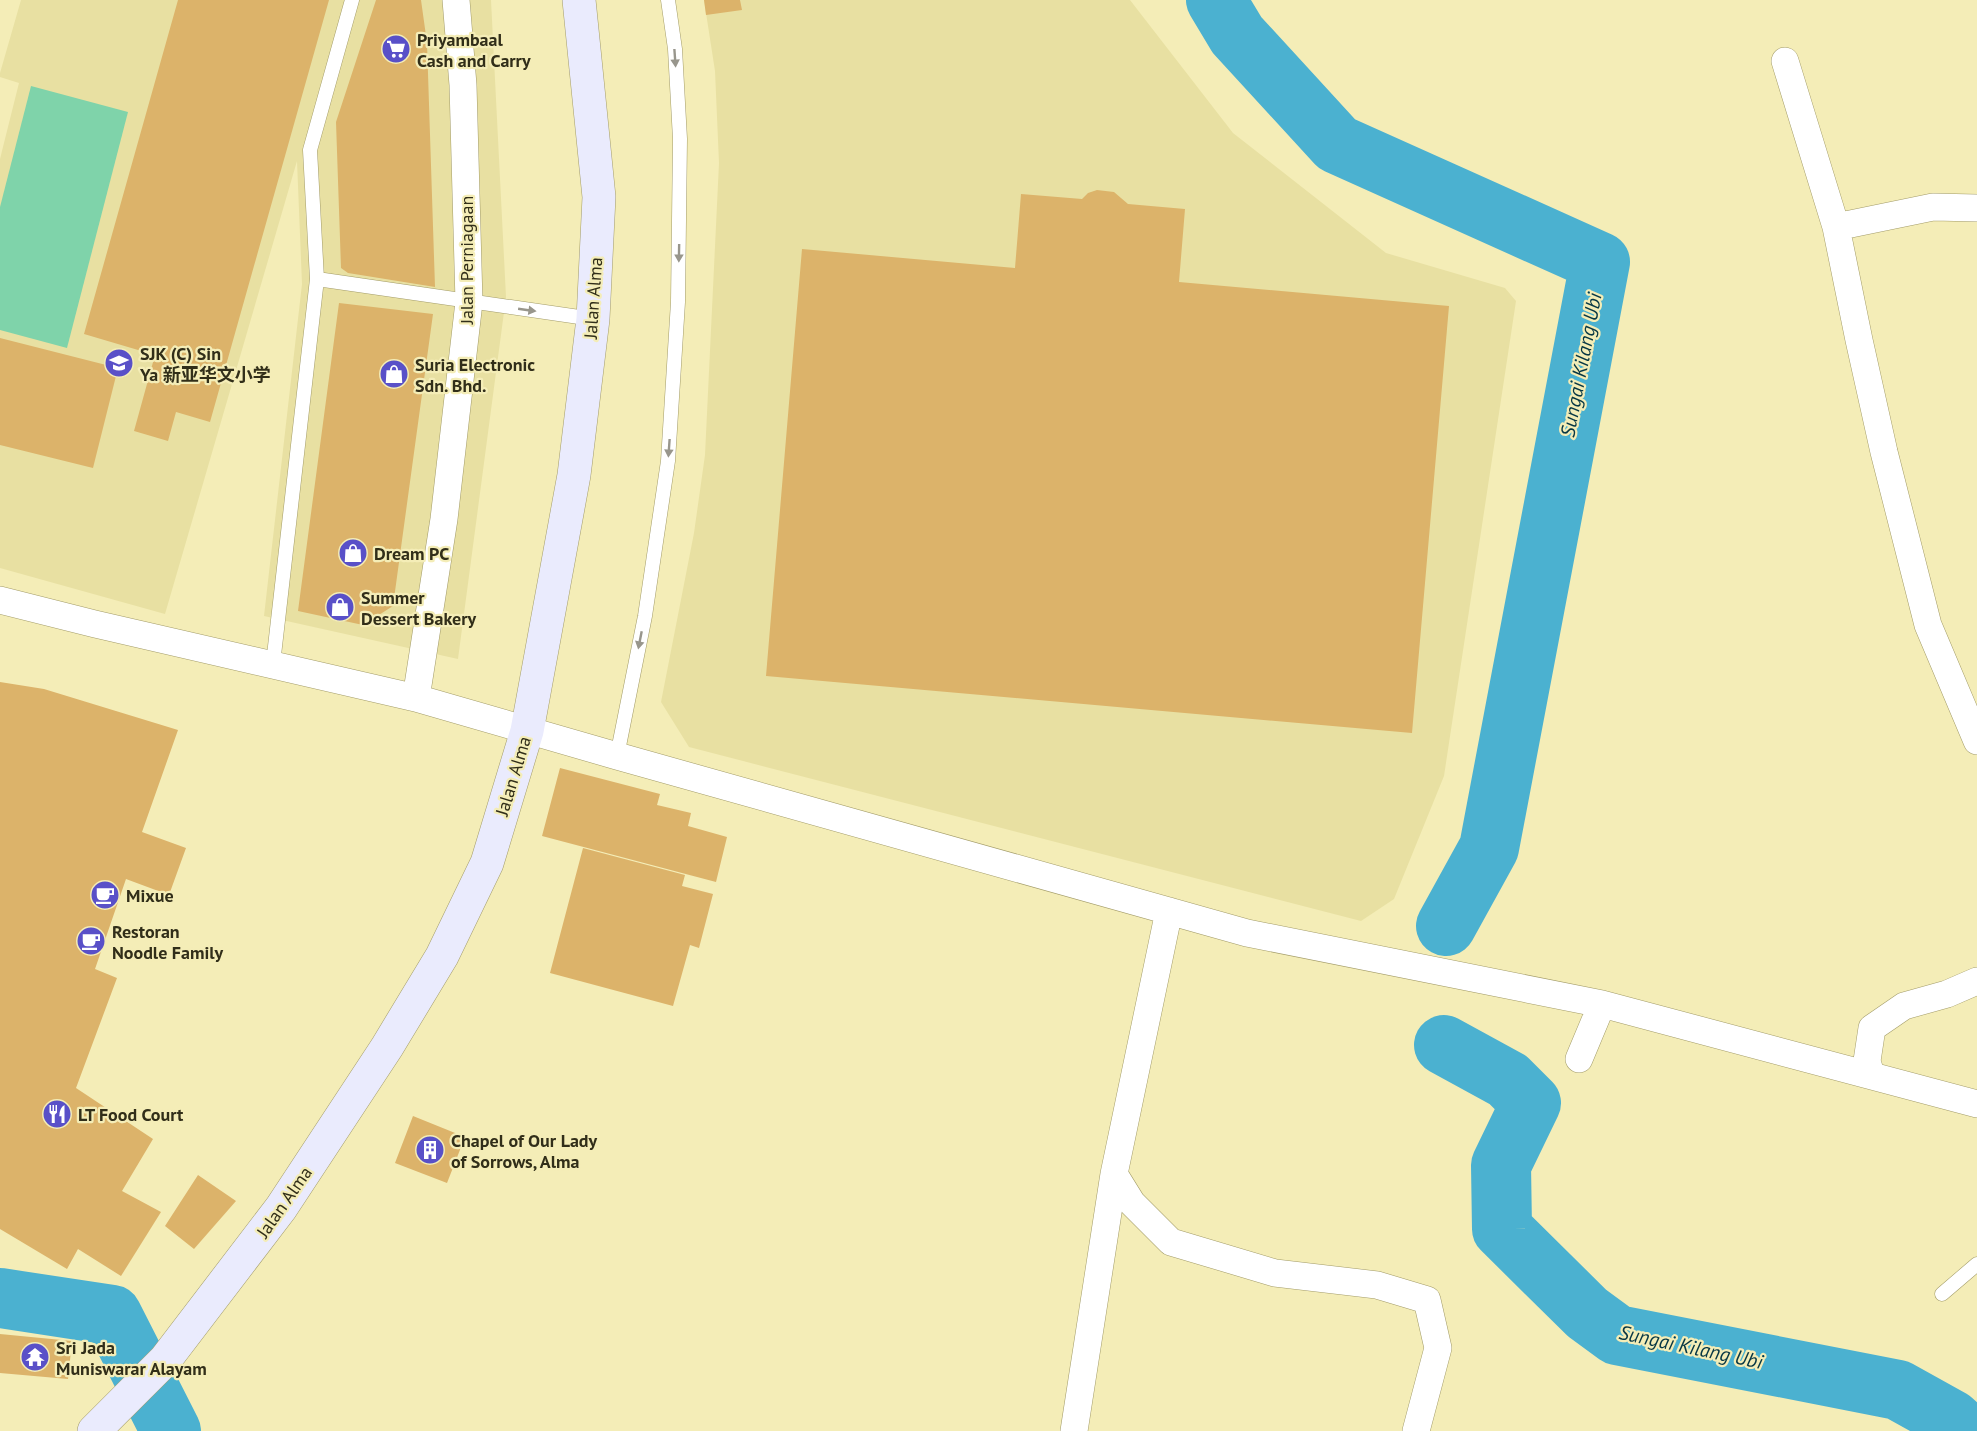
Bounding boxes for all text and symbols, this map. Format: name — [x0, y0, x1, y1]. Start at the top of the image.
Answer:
place label: Priyambaal Cash and Carry — [417, 28, 531, 72]
supermarket icon: Priyambaal Cash and Carry — [380, 33, 412, 65]
one-way arrow — [671, 49, 680, 68]
street label: Jalan Perniagaan — [455, 196, 478, 325]
one-way arrow — [674, 243, 684, 262]
street label: Jalan Alma — [579, 256, 607, 341]
water label: Sungai Kilang Ubi — [1554, 290, 1608, 439]
one-way arrow — [518, 305, 537, 315]
place label: SJK (C) Sin Ya 新亚华文小学 — [139, 342, 271, 386]
school or university icon: SJK (C) Sin Ya 新亚华文小学 — [103, 347, 135, 379]
place label: Suria Electronic Sdn. Bhd. — [415, 353, 535, 397]
shop icon: Suria Electronic Sdn. Bhd. — [378, 358, 410, 390]
one-way arrow — [664, 438, 674, 457]
shop icon: Dream PC — [337, 537, 369, 569]
place label: Dream PC — [374, 542, 449, 565]
place label: Summer Dessert Bakery — [361, 586, 476, 630]
shop icon: Summer Dessert Bakery — [324, 591, 356, 623]
one-way arrow — [635, 631, 644, 650]
street label: Jalan Alma — [490, 734, 536, 819]
cafe icon: Mixue — [89, 879, 121, 911]
place label: Mixue — [126, 884, 174, 907]
place label: Restoran Noodle Family — [112, 920, 224, 964]
cafe icon: Restoran Noodle Family — [75, 925, 107, 957]
restaurant icon: LT Food Court — [41, 1098, 73, 1130]
place label: LT Food Court — [78, 1103, 184, 1126]
place label: Chapel of Our Lady of Sorrows, Alma — [451, 1129, 598, 1173]
building icon: Chapel of Our Lady of Sorrows, Alma — [414, 1134, 446, 1166]
street label: Jalan Alma — [251, 1162, 317, 1243]
water label: Sungai Kilang Ubi — [1617, 1319, 1766, 1375]
place label: Sri Jada Muniswarar Alayam — [56, 1336, 207, 1380]
temple icon: Sri Jada Muniswarar Alayam — [19, 1341, 51, 1373]

